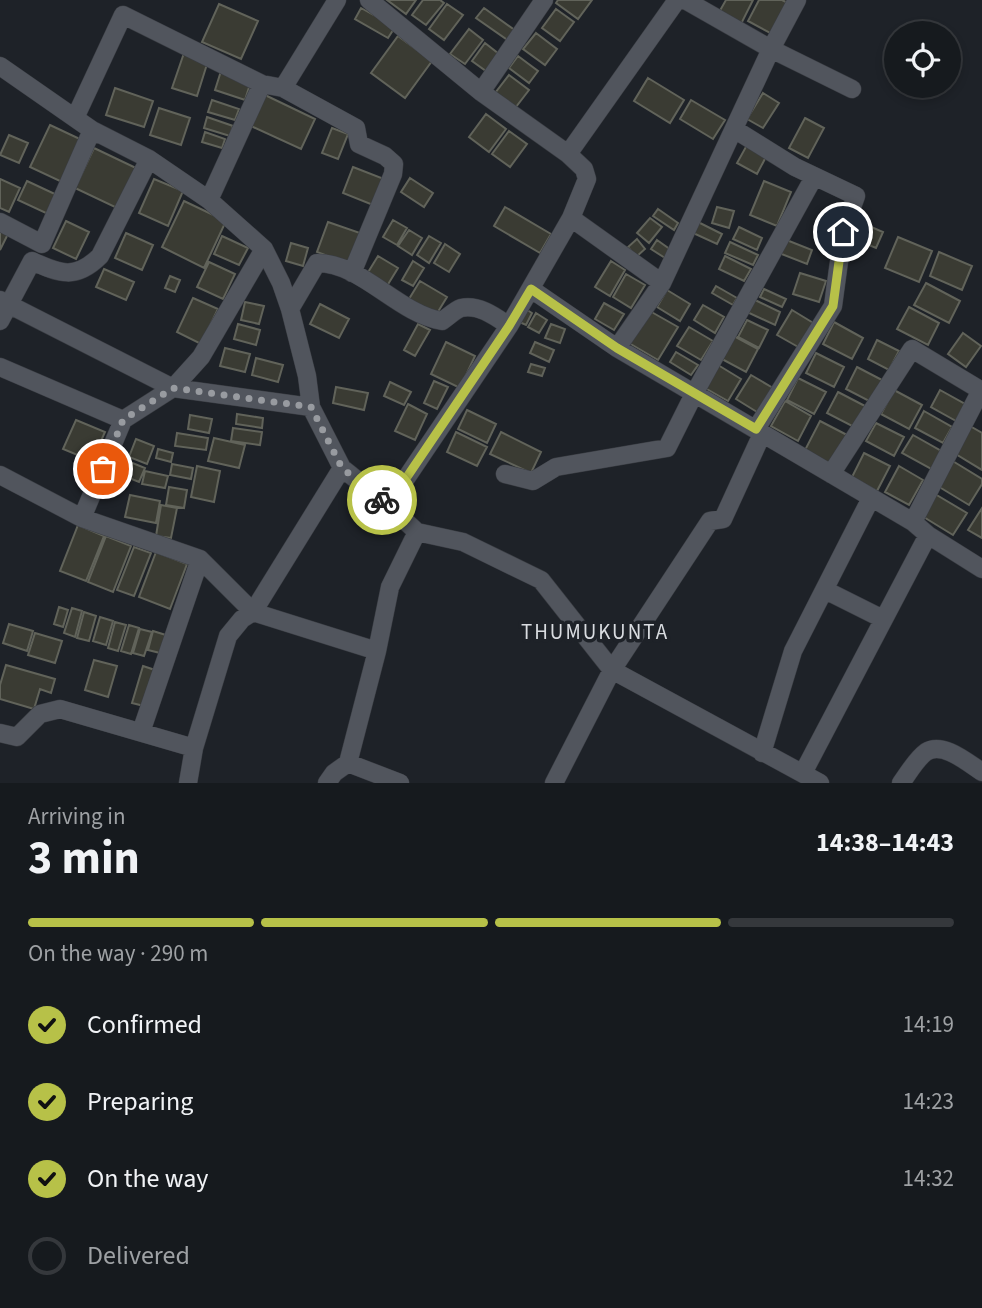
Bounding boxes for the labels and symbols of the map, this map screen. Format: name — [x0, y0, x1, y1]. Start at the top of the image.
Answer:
pin — [813, 202, 873, 262]
pin — [73, 439, 133, 499]
courier — [347, 465, 417, 535]
district label: THUMUKUNTA — [521, 617, 669, 647]

